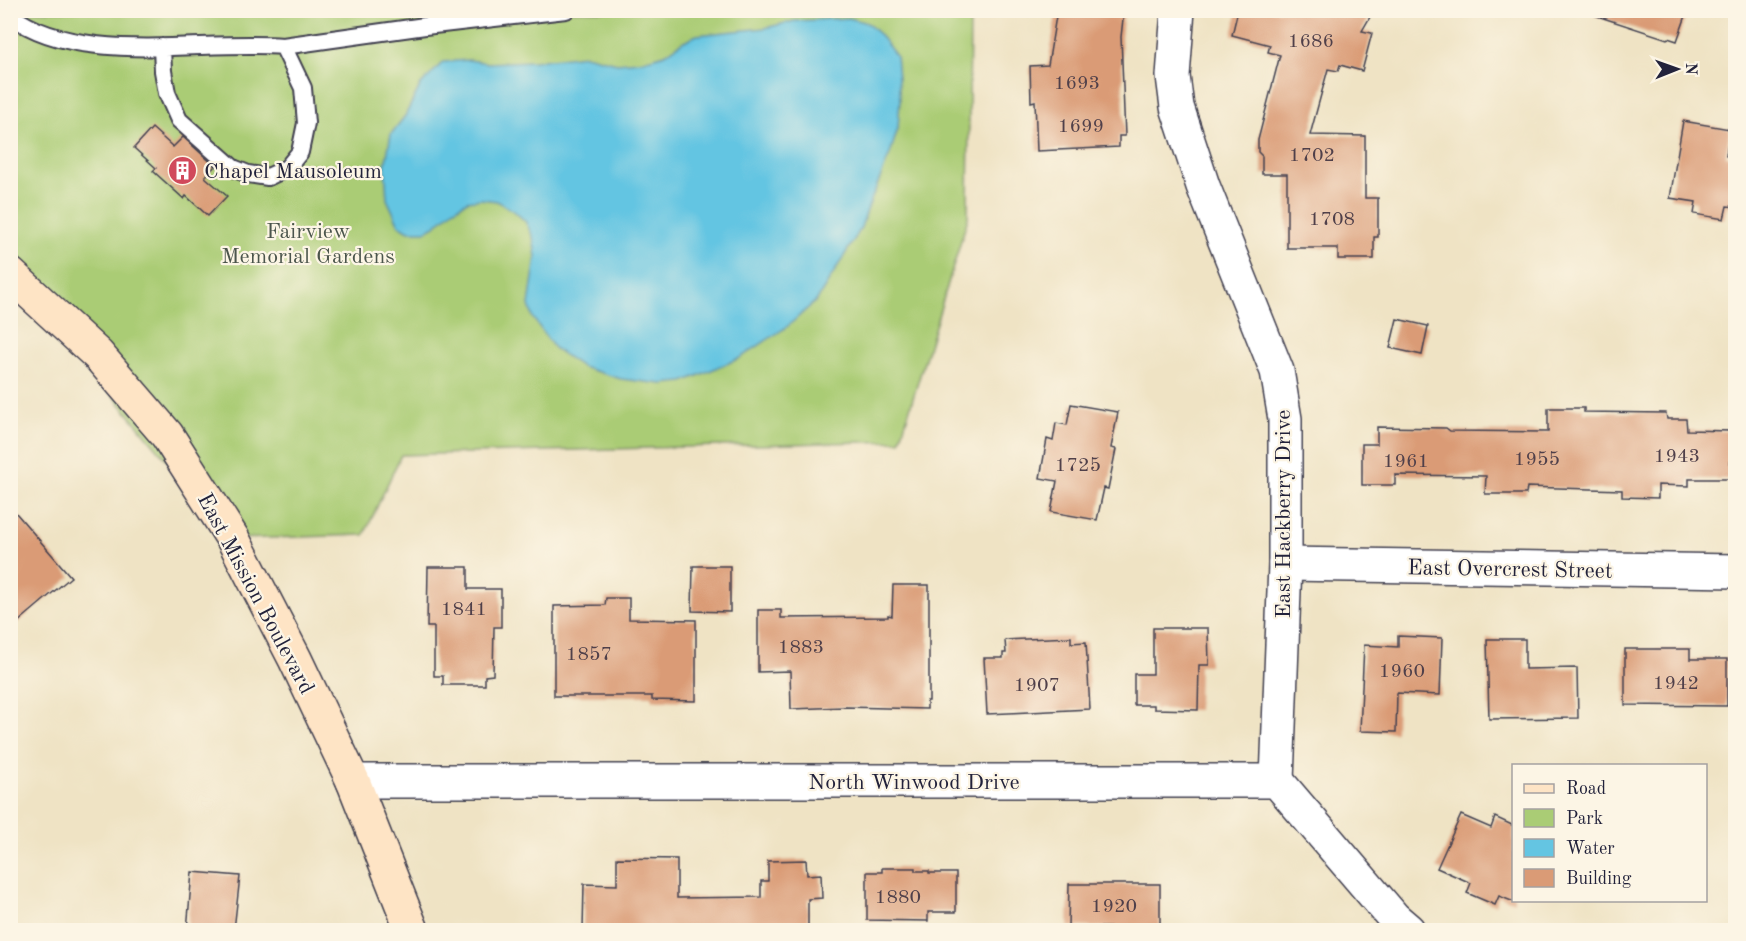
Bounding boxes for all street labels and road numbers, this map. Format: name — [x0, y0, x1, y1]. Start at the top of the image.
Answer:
street label: East Hackberry Drive — [1273, 410, 1295, 618]
street label: East Mission Boulevard — [193, 490, 318, 698]
street label: East Overcrest Street — [1407, 557, 1613, 583]
street label: North Winwood Drive — [808, 772, 1020, 794]

